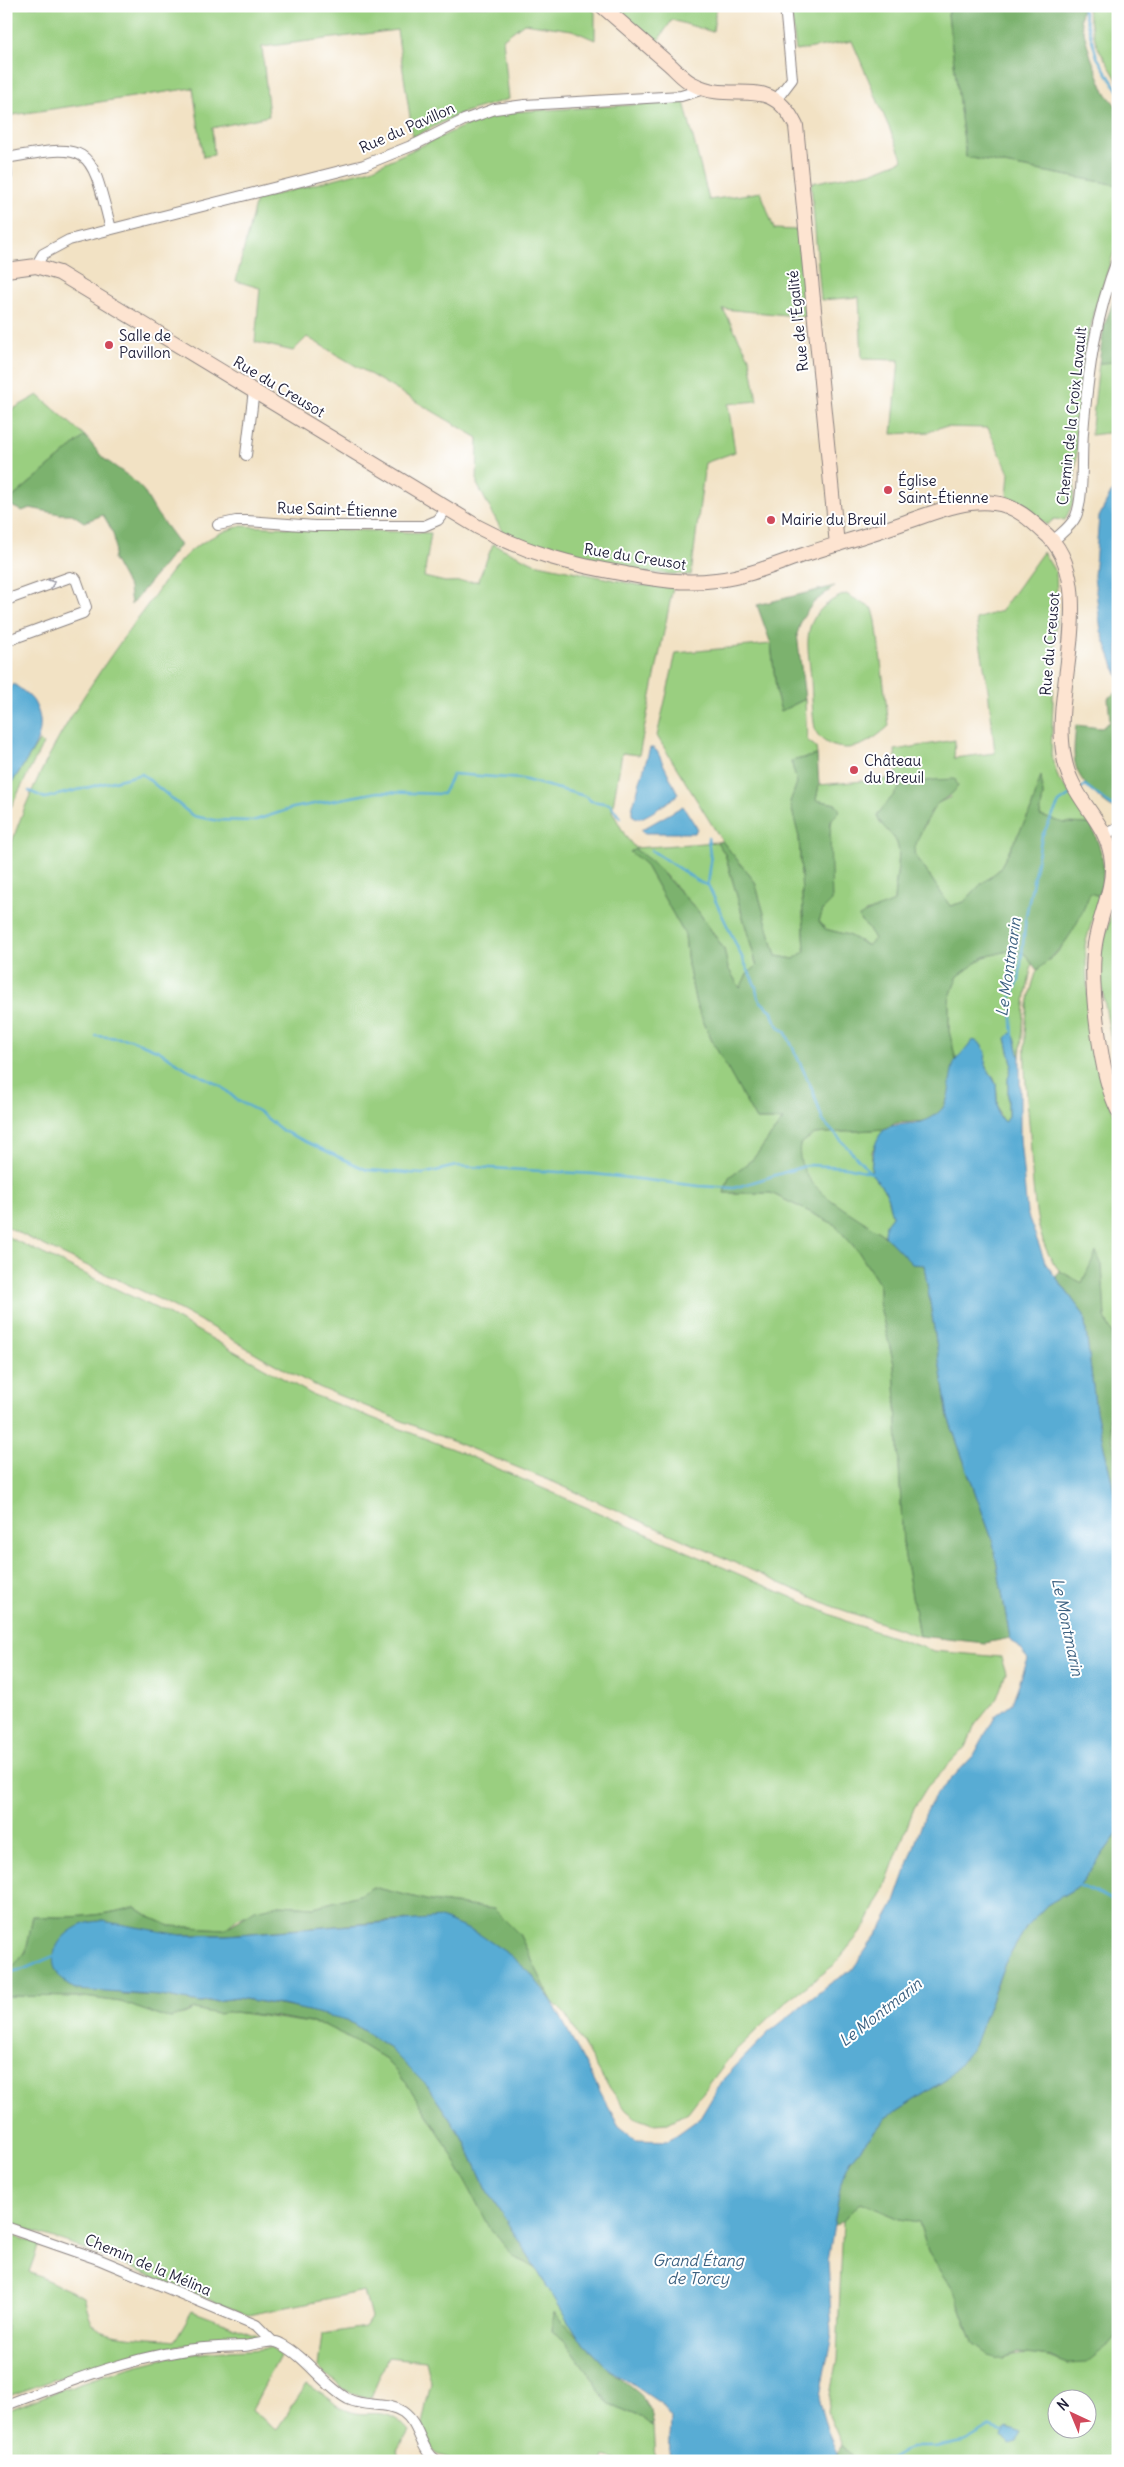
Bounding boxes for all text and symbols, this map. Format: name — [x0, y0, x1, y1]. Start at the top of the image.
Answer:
street label: Rue du Pavillon — [356, 98, 458, 157]
street label: Rue de l'Égalité — [783, 270, 812, 373]
place label: Salle de Pavillon — [119, 326, 171, 362]
street label: Chemin de la Croix Lavault — [1053, 326, 1090, 506]
marker: Salle de Pavillon — [103, 339, 115, 351]
street label: Rue du Creusot — [230, 352, 328, 421]
place label: Église Saint-Étienne — [898, 471, 989, 507]
marker: Église Saint-Étienne — [882, 484, 894, 496]
street label: Rue Saint-Étienne — [277, 498, 397, 521]
place label: Mairie du Breuil — [781, 510, 886, 529]
marker: Mairie du Breuil — [765, 514, 777, 526]
street label: Rue du Creusot — [583, 539, 688, 574]
one-way arrow — [47, 579, 56, 589]
street label: Rue du Creusot — [1036, 592, 1063, 696]
place label: Château du Breuil — [864, 751, 924, 787]
marker: Château du Breuil — [848, 764, 860, 776]
water label: Le Montmarin — [991, 916, 1025, 1018]
water label: Le Montmarin — [1048, 1576, 1088, 1678]
water label: Le Montmarin — [835, 1973, 926, 2051]
street label: Chemin de la Mélina — [82, 2229, 215, 2300]
water label: Grand Étang de Torcy — [652, 2250, 745, 2288]
north arrow — [1046, 2390, 1096, 2440]
text: N — [1053, 2395, 1073, 2414]

